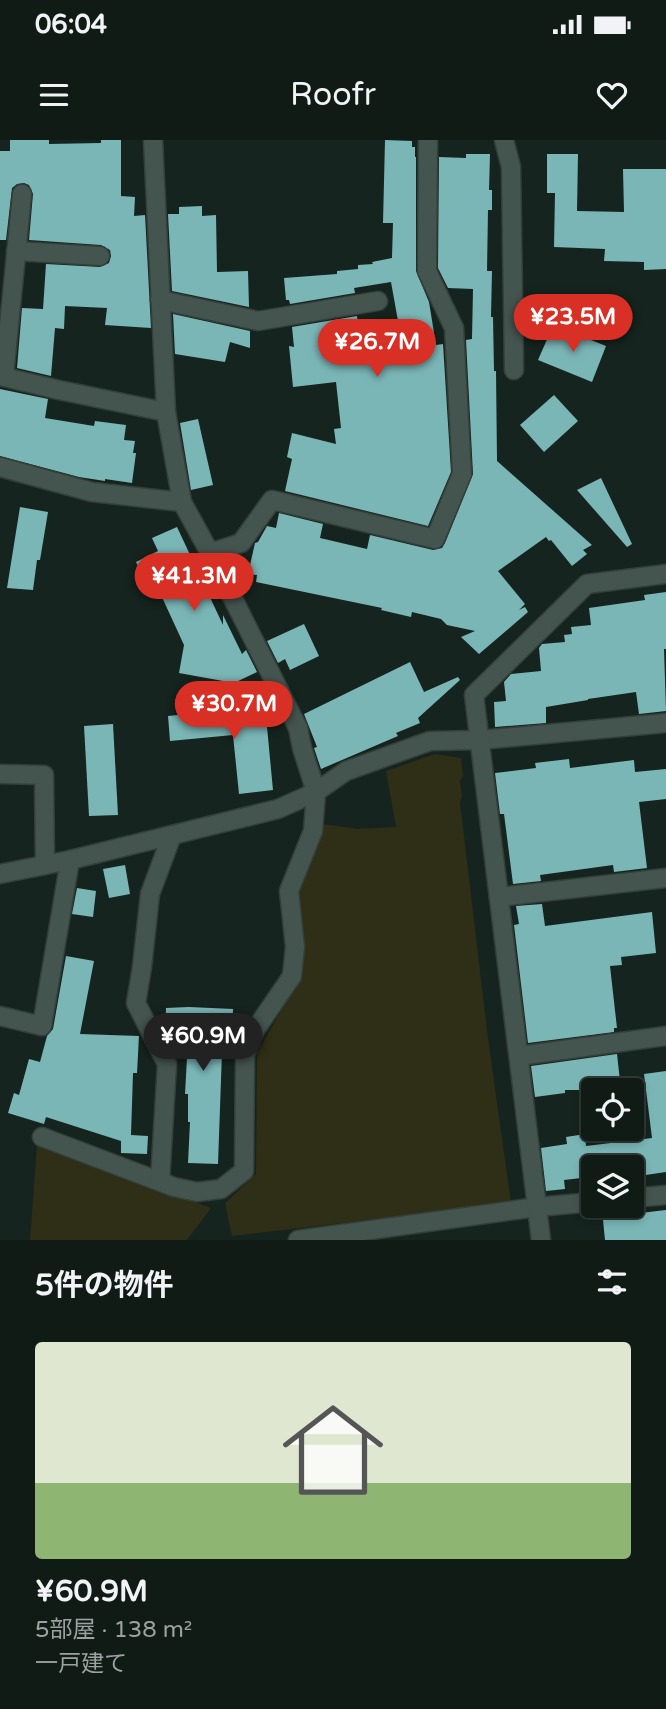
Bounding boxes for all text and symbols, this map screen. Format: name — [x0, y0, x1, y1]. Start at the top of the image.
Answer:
text: 06:04 — [35, 9, 107, 40]
icon: menu — [35, 76, 73, 114]
text: Roofr — [290, 76, 376, 114]
icon: heart — [593, 76, 631, 114]
pin: ¥23.5M — [516, 294, 630, 354]
text: ¥23.5M — [530, 303, 616, 331]
pin: ¥26.7M — [320, 320, 434, 379]
text: ¥26.7M — [334, 328, 420, 356]
pin: ¥41.3M — [137, 554, 251, 613]
text: ¥41.3M — [151, 562, 237, 590]
pin: ¥30.7M — [177, 682, 291, 741]
text: ¥30.7M — [191, 690, 277, 718]
pin: ¥60.9M — [146, 1014, 260, 1073]
text: ¥60.9M — [160, 1022, 246, 1050]
map controls — [581, 1078, 644, 1218]
button: locate — [581, 1078, 644, 1141]
button: layers — [581, 1155, 644, 1218]
icon: filters — [593, 1263, 631, 1301]
text: 5件の物件 — [35, 1267, 174, 1304]
icon: home — [270, 1387, 396, 1513]
text: ¥60.9M — [35, 1573, 148, 1610]
text: 5部屋 · 138 m² — [35, 1616, 192, 1644]
text: 一戸建て — [35, 1650, 127, 1678]

